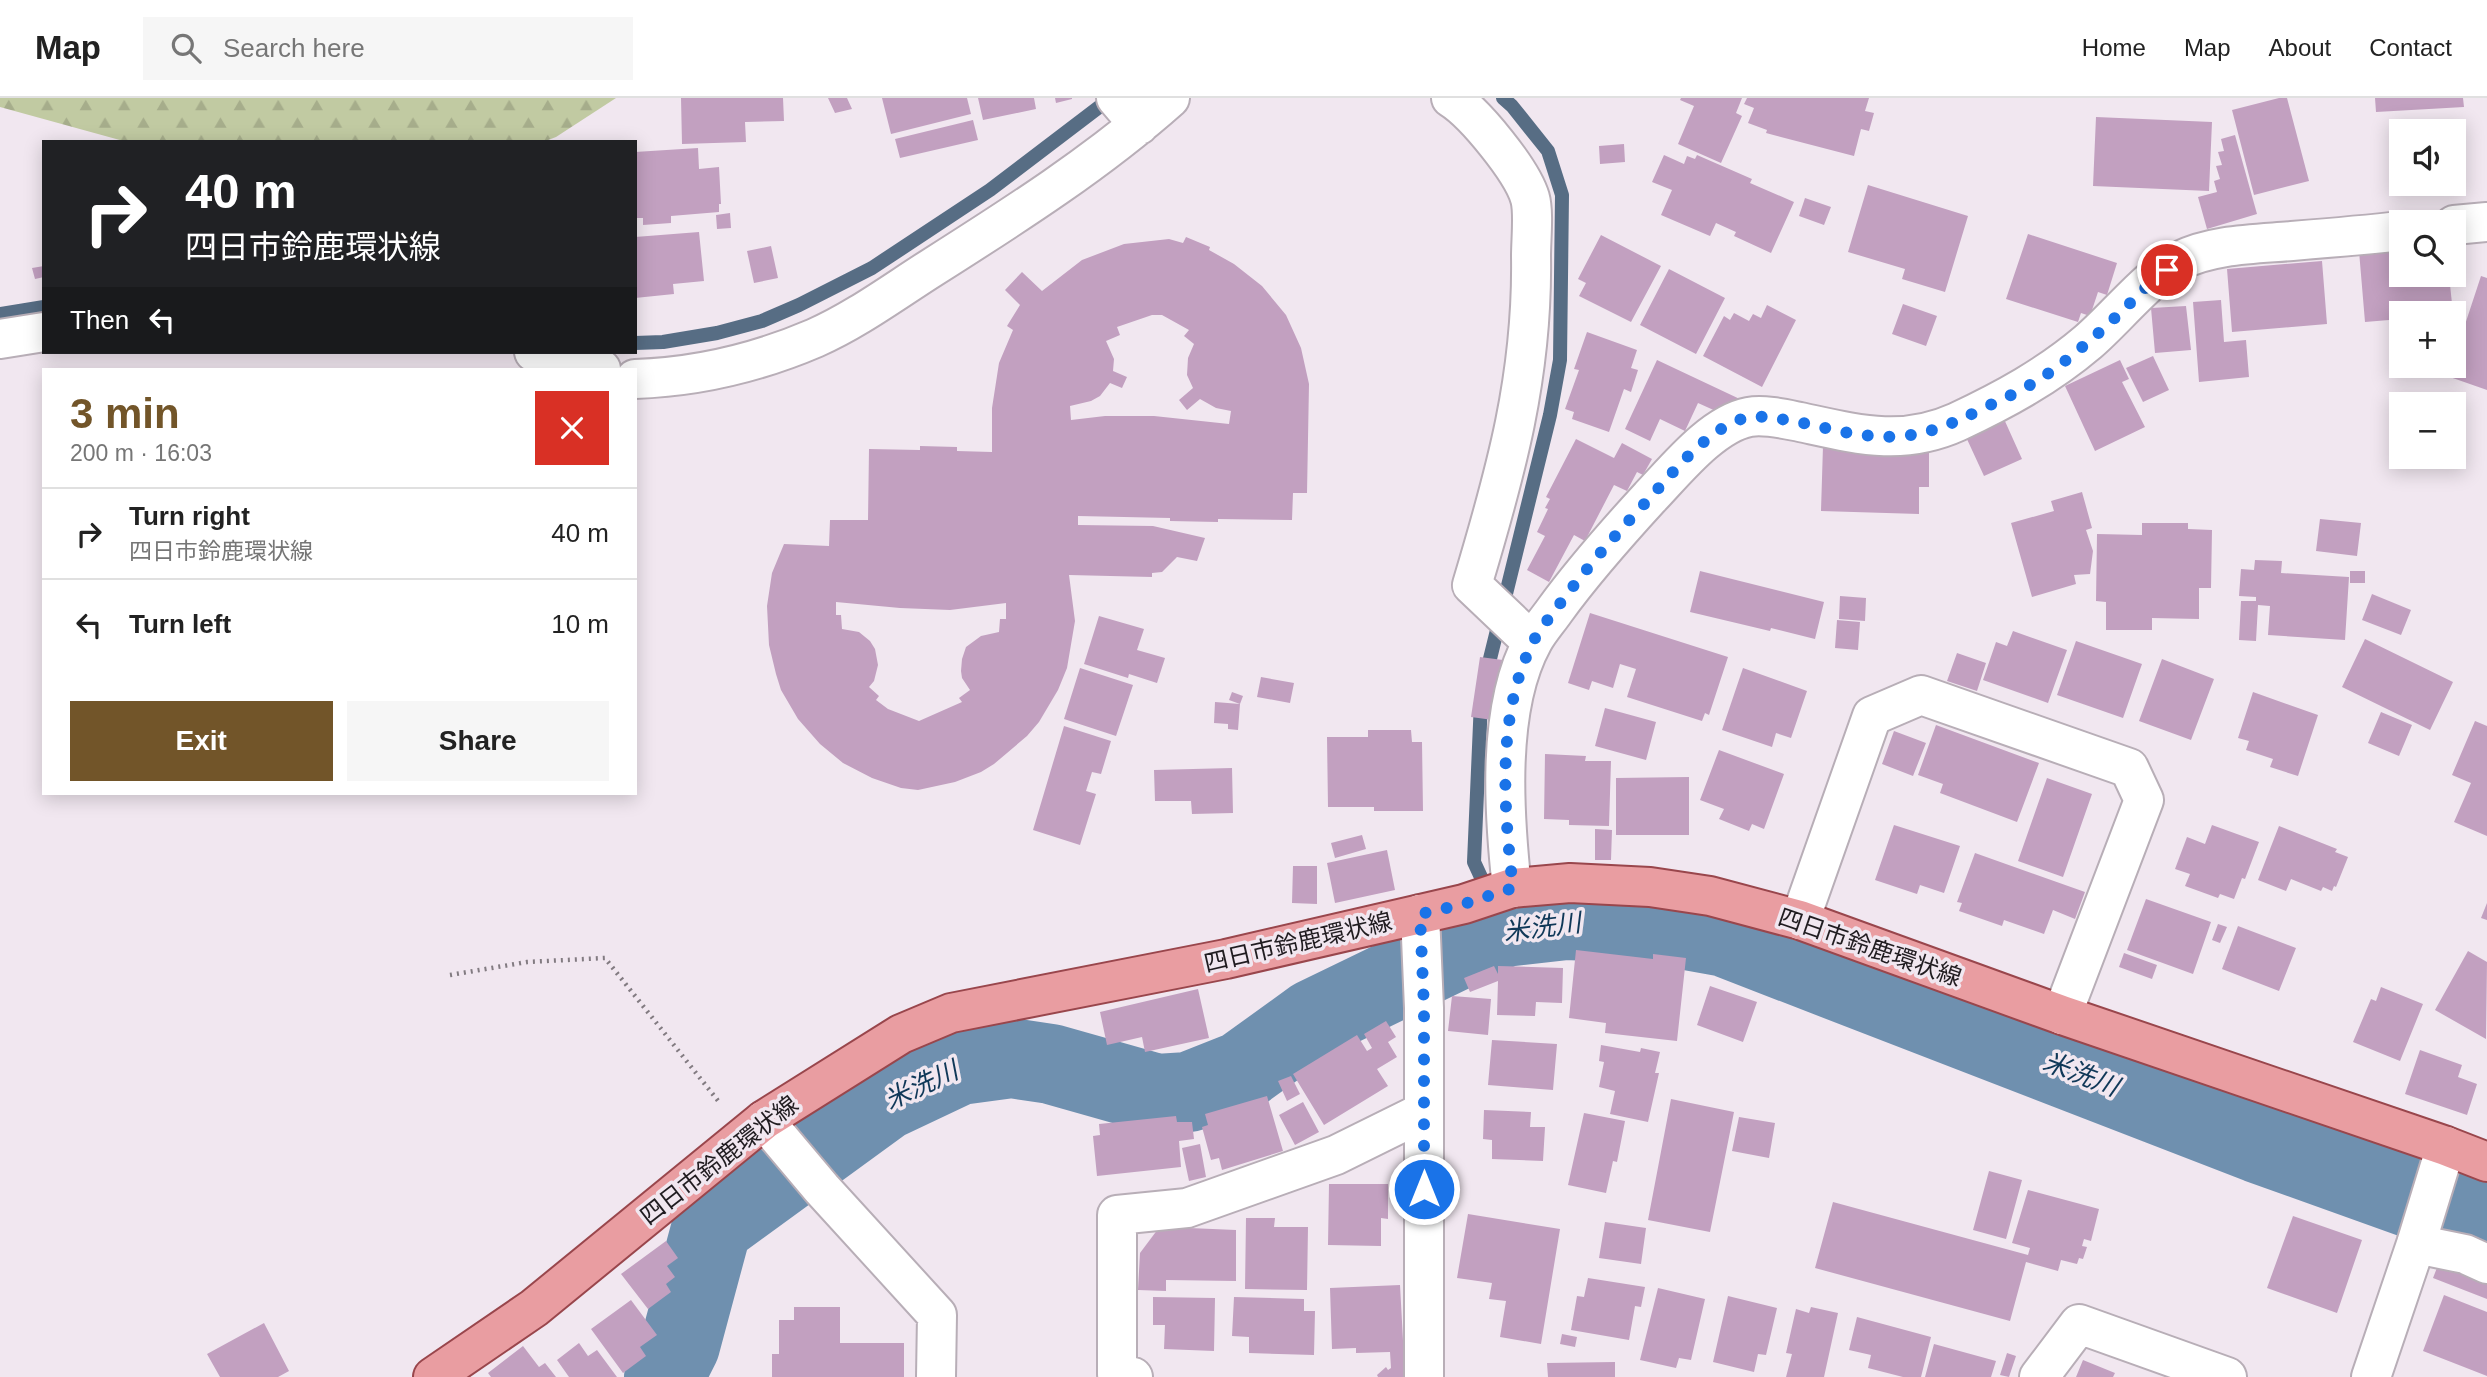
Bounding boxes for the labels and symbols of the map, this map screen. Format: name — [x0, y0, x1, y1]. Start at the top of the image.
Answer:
pin — [2137, 240, 2197, 300]
street label: 四日市鈴鹿環状線 — [1775, 903, 1965, 991]
street label: 四日市鈴鹿環状線 — [1201, 907, 1395, 977]
water label: 米洗川 — [1501, 907, 1586, 947]
water label: 米洗川 — [2039, 1046, 2126, 1103]
water label: 米洗川 — [879, 1054, 965, 1115]
street label: 四日市鈴鹿環状線 — [635, 1090, 803, 1230]
position arrow — [1387, 1152, 1461, 1226]

